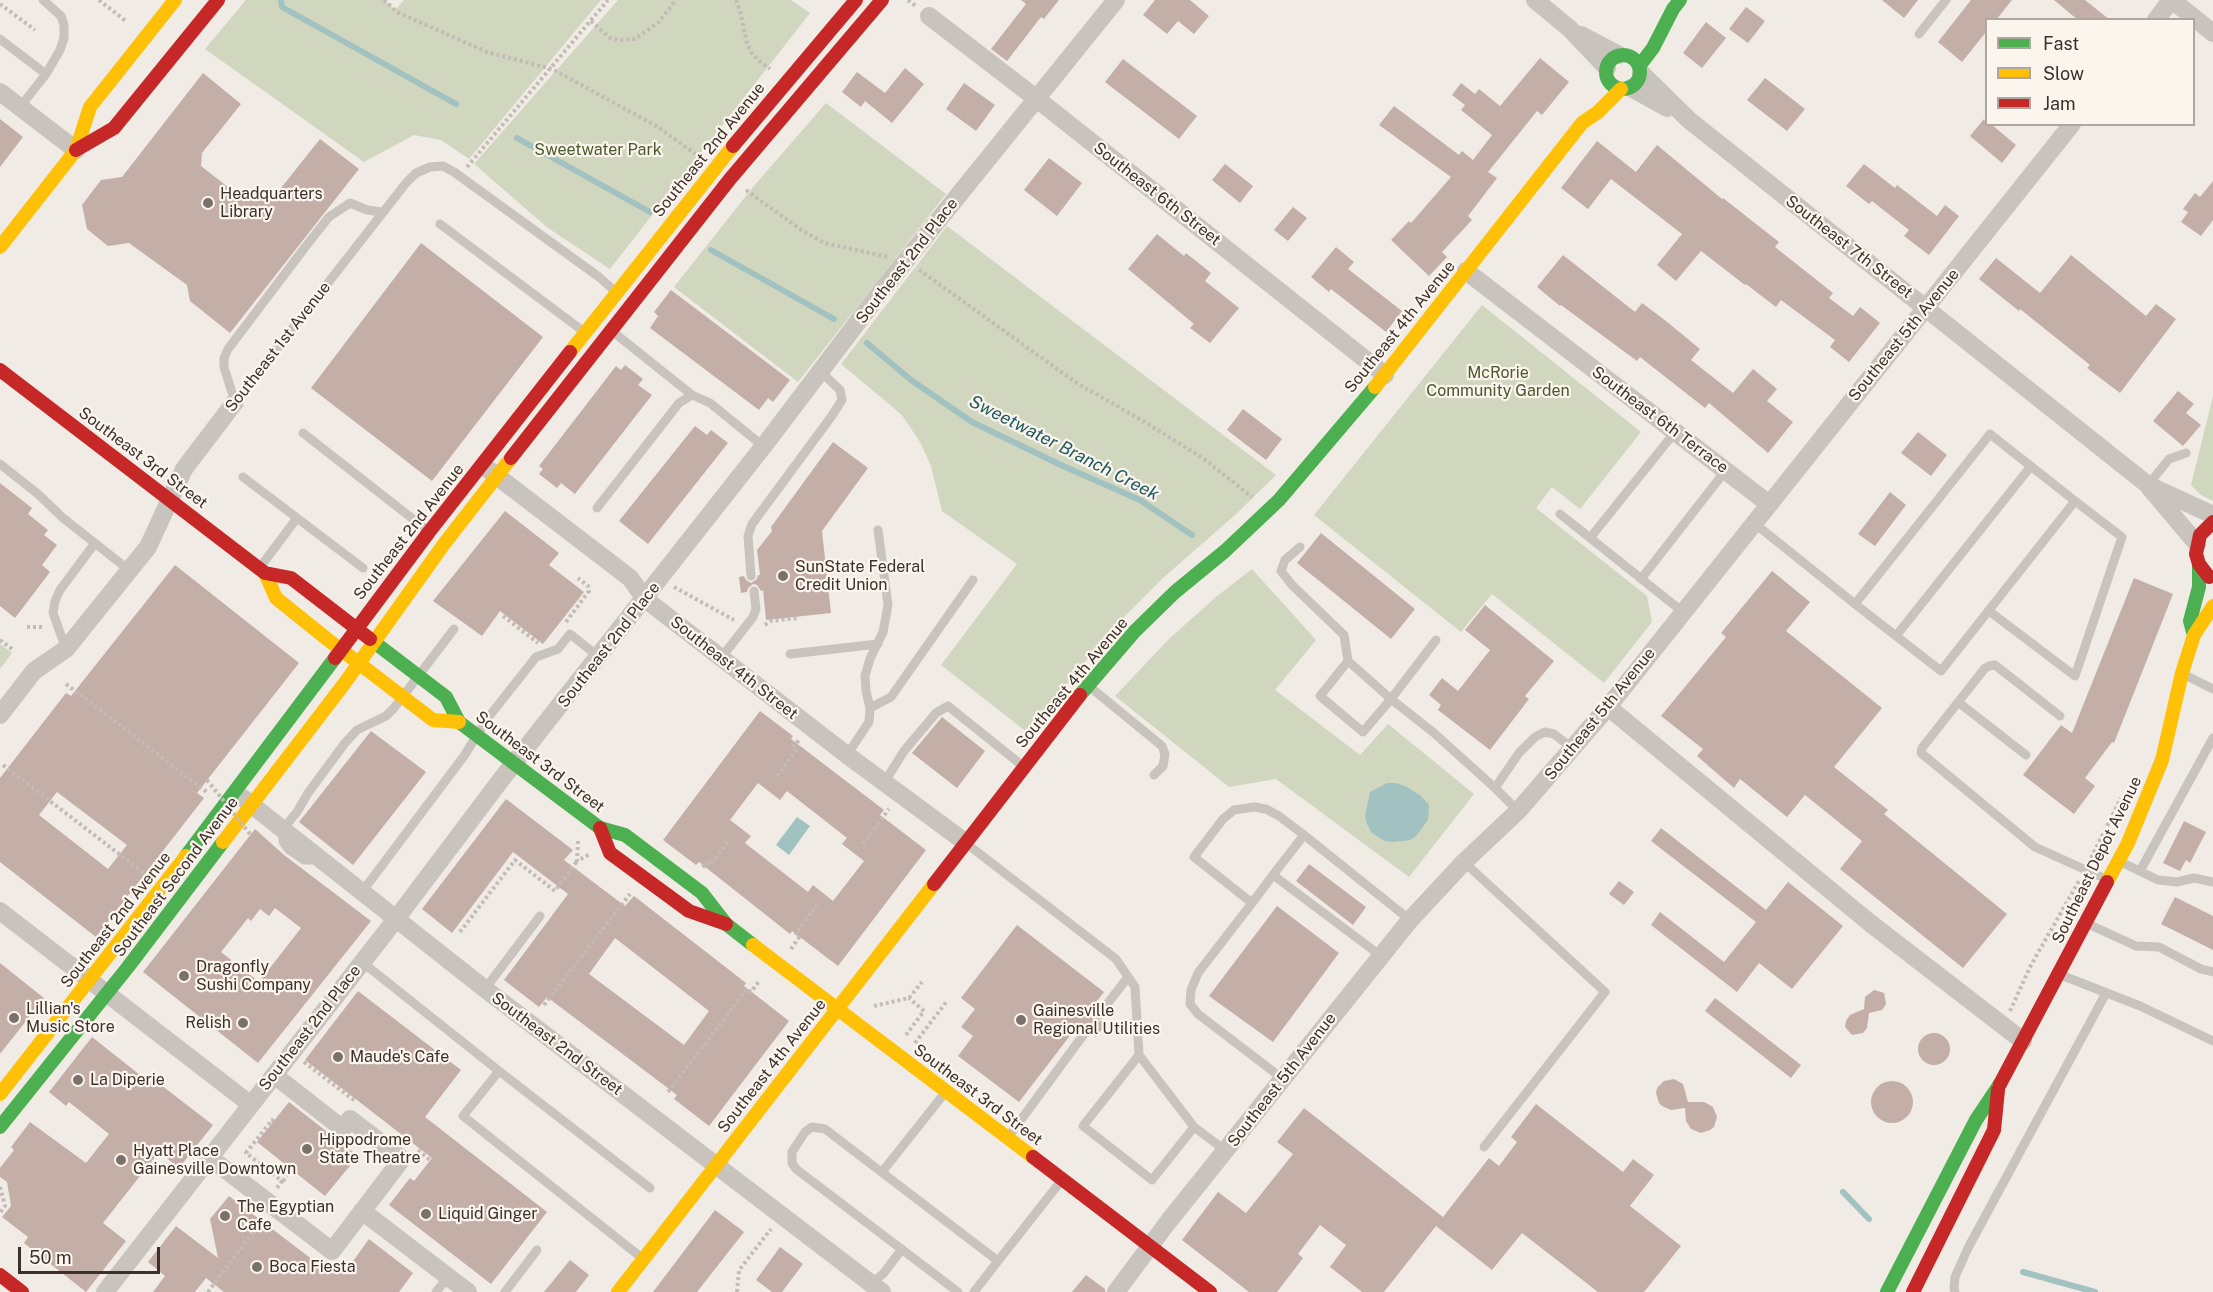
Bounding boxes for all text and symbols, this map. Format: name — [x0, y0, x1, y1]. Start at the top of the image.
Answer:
legend — [1985, 18, 2195, 126]
text: Fast — [2043, 33, 2079, 54]
text: Slow — [2043, 63, 2084, 84]
street label: Southeast 2nd Avenue — [649, 79, 769, 221]
text: Jam — [2043, 93, 2076, 114]
street label: Southeast 6th Street — [1090, 138, 1224, 250]
park label: Sweetwater Park — [534, 140, 662, 160]
place label: Headquarters Library — [220, 184, 323, 222]
street label: Southeast 7th Street — [1782, 191, 1916, 303]
street label: Southeast 2nd Place — [852, 194, 962, 328]
marker: Headquarters Library — [201, 196, 215, 210]
street label: Southeast 4th Avenue — [1341, 257, 1459, 397]
street label: Southeast 5th Avenue — [1845, 265, 1963, 405]
street label: Southeast 1st Avenue — [221, 278, 335, 416]
street label: Southeast 6th Terrace — [1588, 362, 1732, 478]
park label: McRorie Community Garden — [1426, 363, 1570, 401]
water label: Sweetwater Branch Creek — [965, 391, 1163, 505]
street label: Southeast 3rd Street — [75, 403, 211, 513]
street label: Southeast 2nd Avenue — [350, 460, 468, 604]
place label: SunState Federal Credit Union — [795, 557, 925, 595]
marker: SunState Federal Credit Union — [776, 569, 790, 583]
street label: Southeast 2nd Place — [554, 578, 664, 712]
street label: Southeast 4th Street — [666, 612, 802, 724]
street label: Southeast 4th Avenue — [1012, 614, 1132, 752]
street label: Southeast 5th Avenue — [1541, 644, 1659, 784]
street label: Southeast 3rd Street — [472, 707, 608, 817]
street label: Southeast Depot Avenue — [2048, 773, 2146, 947]
street label: Southeast Second Avenue — [110, 793, 242, 961]
street label: Southeast 2nd Avenue — [57, 848, 175, 992]
place label: Dragonfly Sushi Company — [196, 957, 311, 995]
street label: Southeast 2nd Place — [255, 961, 365, 1095]
marker: Dragonfly Sushi Company — [177, 969, 191, 983]
street label: Southeast 2nd Street — [488, 988, 626, 1100]
street label: Southeast 4th Avenue — [714, 995, 830, 1137]
place label: Lillian's Music Store — [26, 999, 115, 1037]
place label: Gainesville Regional Utilities — [1033, 1001, 1160, 1039]
street label: Southeast 5th Avenue — [1224, 1009, 1340, 1151]
marker: Lillian's Music Store — [7, 1011, 21, 1025]
place label: Relish — [185, 1013, 231, 1033]
marker: Gainesville Regional Utilities — [1014, 1013, 1028, 1027]
marker: Relish — [236, 1016, 250, 1030]
street label: Southeast 3rd Street — [910, 1040, 1046, 1150]
place label: Maude's Cafe — [350, 1047, 449, 1067]
marker: Maude's Cafe — [331, 1050, 345, 1064]
place label: La Diperie — [90, 1070, 165, 1090]
marker: La Diperie — [71, 1073, 85, 1087]
place label: Hippodrome State Theatre — [319, 1130, 421, 1168]
place label: Hyatt Place Gainesville Downtown — [133, 1141, 296, 1179]
marker: Hippodrome State Theatre — [300, 1142, 314, 1156]
marker: Hyatt Place Gainesville Downtown — [114, 1153, 128, 1167]
place label: The Egyptian Cafe — [237, 1197, 334, 1235]
place label: Liquid Ginger — [438, 1204, 538, 1224]
marker: Liquid Ginger — [419, 1207, 433, 1221]
marker: The Egyptian Cafe — [218, 1209, 232, 1223]
scale bar — [21, 1235, 164, 1273]
text: 50 m — [29, 1247, 72, 1268]
place label: Boca Fiesta — [269, 1257, 356, 1277]
marker: Boca Fiesta — [250, 1260, 264, 1274]

